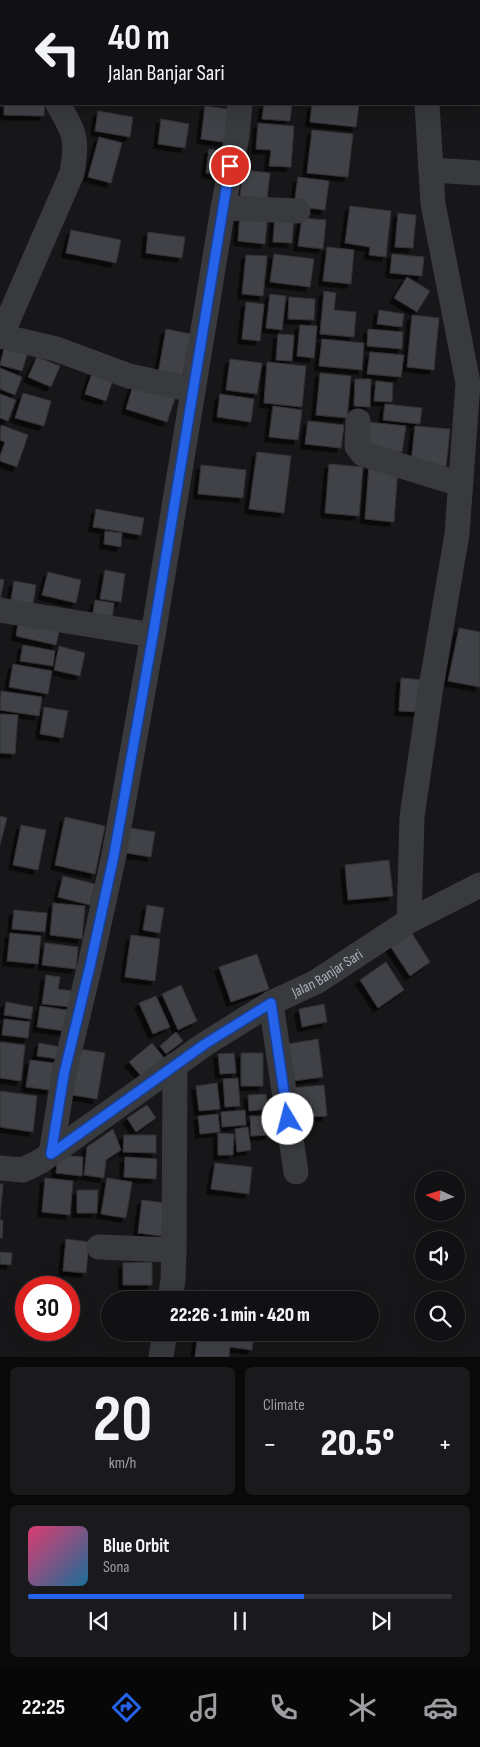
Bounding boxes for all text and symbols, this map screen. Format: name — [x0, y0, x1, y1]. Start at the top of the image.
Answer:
text: 40 m — [108, 17, 170, 60]
icon: left — [25, 20, 90, 85]
text: Jalan Banjar Sari — [108, 60, 225, 87]
pin — [209, 145, 251, 187]
icon: arrive — [216, 152, 244, 180]
street label: Jalan Banjar Sari — [288, 944, 366, 1002]
position arrow — [261, 1092, 313, 1144]
north arrow — [415, 1171, 465, 1221]
map controls — [415, 1171, 465, 1341]
button: sound — [415, 1231, 465, 1281]
speed limit sign: 30 — [15, 1276, 80, 1341]
button: search — [415, 1291, 465, 1341]
text: 22:26 · 1 min · 420 m — [170, 1304, 310, 1327]
text: 20 — [93, 1382, 152, 1460]
text: Climate — [263, 1396, 305, 1415]
text: 20.5° — [321, 1421, 394, 1466]
text: − — [263, 1428, 277, 1461]
text: + — [438, 1428, 452, 1461]
text: km/h — [109, 1454, 136, 1473]
text: Blue Orbit — [103, 1535, 169, 1558]
text: Sona — [103, 1558, 130, 1577]
icon: previous — [85, 1607, 113, 1635]
icon: pause — [226, 1607, 254, 1635]
icon: next — [367, 1607, 395, 1635]
icon: directions — [109, 1690, 144, 1725]
icon: music — [187, 1690, 222, 1725]
icon: phone — [266, 1690, 301, 1725]
icon: climate — [345, 1690, 380, 1725]
icon: car — [423, 1690, 458, 1725]
text: 22:25 — [22, 1694, 65, 1721]

